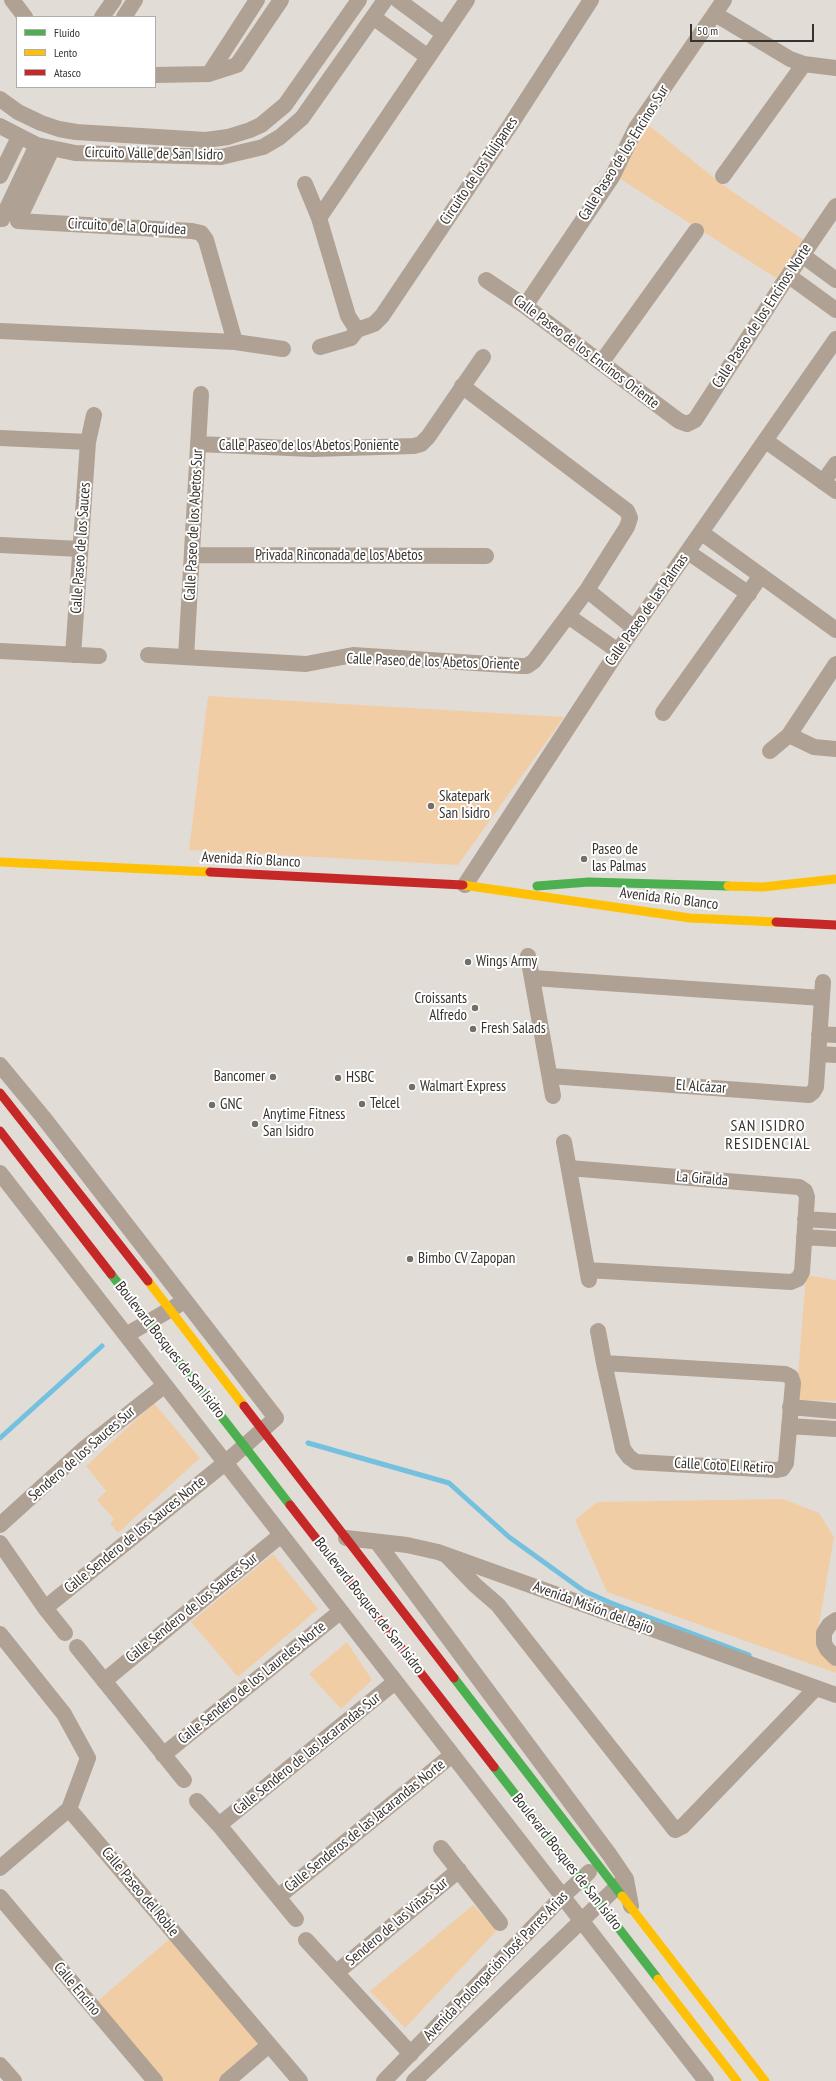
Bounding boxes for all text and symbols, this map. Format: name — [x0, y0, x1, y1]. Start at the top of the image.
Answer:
legend — [16, 16, 156, 88]
scale bar — [692, 16, 816, 42]
text: 50 m — [697, 23, 718, 38]
text: Fluido — [54, 25, 80, 40]
text: Lento — [54, 45, 77, 60]
text: Atasco — [54, 65, 81, 80]
street label: Calle Paseo de los Encinos Sur — [575, 82, 673, 224]
street label: Circuito de los Tulipanes — [436, 114, 522, 228]
street label: Circuito Valle de San Isidro — [85, 144, 223, 164]
street label: Circuito de la Orquídea — [67, 215, 187, 239]
street label: Calle Paseo de los Encinos Norte — [709, 240, 815, 392]
street label: Calle Paseo de los Encinos Oriente — [510, 291, 662, 413]
street label: Calle Paseo de los Abetos Poniente — [219, 437, 399, 455]
street label: Calle Paseo de los Abetos Sur — [181, 449, 207, 601]
street label: Calle Paseo de los Sauces — [67, 482, 95, 614]
street label: Privada Rinconada de los Abetos — [255, 547, 423, 565]
street label: Calle Paseo de las Palmas — [602, 551, 692, 669]
street label: Calle Paseo de los Abetos Oriente — [346, 650, 520, 674]
place label: Skatepark San Isidro — [439, 788, 490, 823]
marker: Skatepark San Isidro — [426, 801, 436, 811]
place label: Paseo de las Palmas — [592, 841, 646, 876]
street label: Avenida Río Blanco — [201, 848, 301, 872]
marker: Paseo de las Palmas — [579, 854, 589, 864]
street label: Avenida Río Blanco — [619, 884, 719, 914]
place label: Wings Army — [476, 953, 537, 971]
marker: Wings Army — [463, 957, 473, 967]
place label: Croissants Alfredo — [415, 990, 467, 1025]
marker: Croissants Alfredo — [470, 1003, 480, 1013]
place label: Fresh Salads — [481, 1020, 546, 1038]
marker: Fresh Salads — [468, 1024, 478, 1034]
place label: Bancomer — [214, 1068, 265, 1086]
place label: HSBC — [346, 1069, 374, 1087]
marker: Bancomer — [268, 1072, 278, 1082]
marker: HSBC — [333, 1073, 343, 1083]
street label: El Alcázar — [675, 1076, 727, 1098]
place label: Walmart Express — [420, 1078, 506, 1096]
marker: Walmart Express — [407, 1082, 417, 1092]
place label: Telcel — [370, 1095, 400, 1113]
place label: GNC — [220, 1096, 242, 1114]
marker: Telcel — [357, 1099, 367, 1109]
marker: GNC — [207, 1100, 217, 1110]
place label: Anytime Fitness San Isidro — [263, 1106, 345, 1141]
district label: SAN ISIDRO RESIDENCIAL — [725, 1116, 811, 1154]
marker: Anytime Fitness San Isidro — [250, 1119, 260, 1129]
street label: La Giralda — [675, 1168, 729, 1190]
place label: Bimbo CV Zapopan — [418, 1250, 515, 1268]
marker: Bimbo CV Zapopan — [405, 1254, 415, 1264]
street label: Boulevard Bosques de San Isidro — [111, 1278, 229, 1422]
street label: Sendero de los Sauces Sur — [25, 1403, 139, 1505]
street label: Calle Coto El Retiro — [674, 1454, 774, 1478]
street label: Calle Sendero de los Sauces Norte — [61, 1472, 209, 1598]
street label: Boulevard Bosques de San Isidro — [310, 1534, 428, 1678]
street label: Calle Sendero de los Sauces Sur — [122, 1549, 262, 1667]
street label: Avenida Misión del Bajío — [530, 1578, 656, 1638]
street label: Calle Sendero de los Laureles Norte — [175, 1618, 329, 1748]
street label: Calle Sendero de las Jacarandas Sur — [230, 1689, 384, 1819]
street label: Calle Senderos de las Jacarandas Norte — [281, 1756, 449, 1896]
street label: Boulevard Bosques de San Isidro — [508, 1790, 626, 1934]
street label: Calle Paseo del Roble — [97, 1844, 183, 1940]
street label: Sendero de las Viñas Sur — [342, 1874, 452, 1970]
street label: Avenida Prolongación José Parres Arias — [420, 1888, 572, 2044]
street label: Calle Encino — [50, 1959, 104, 2019]

